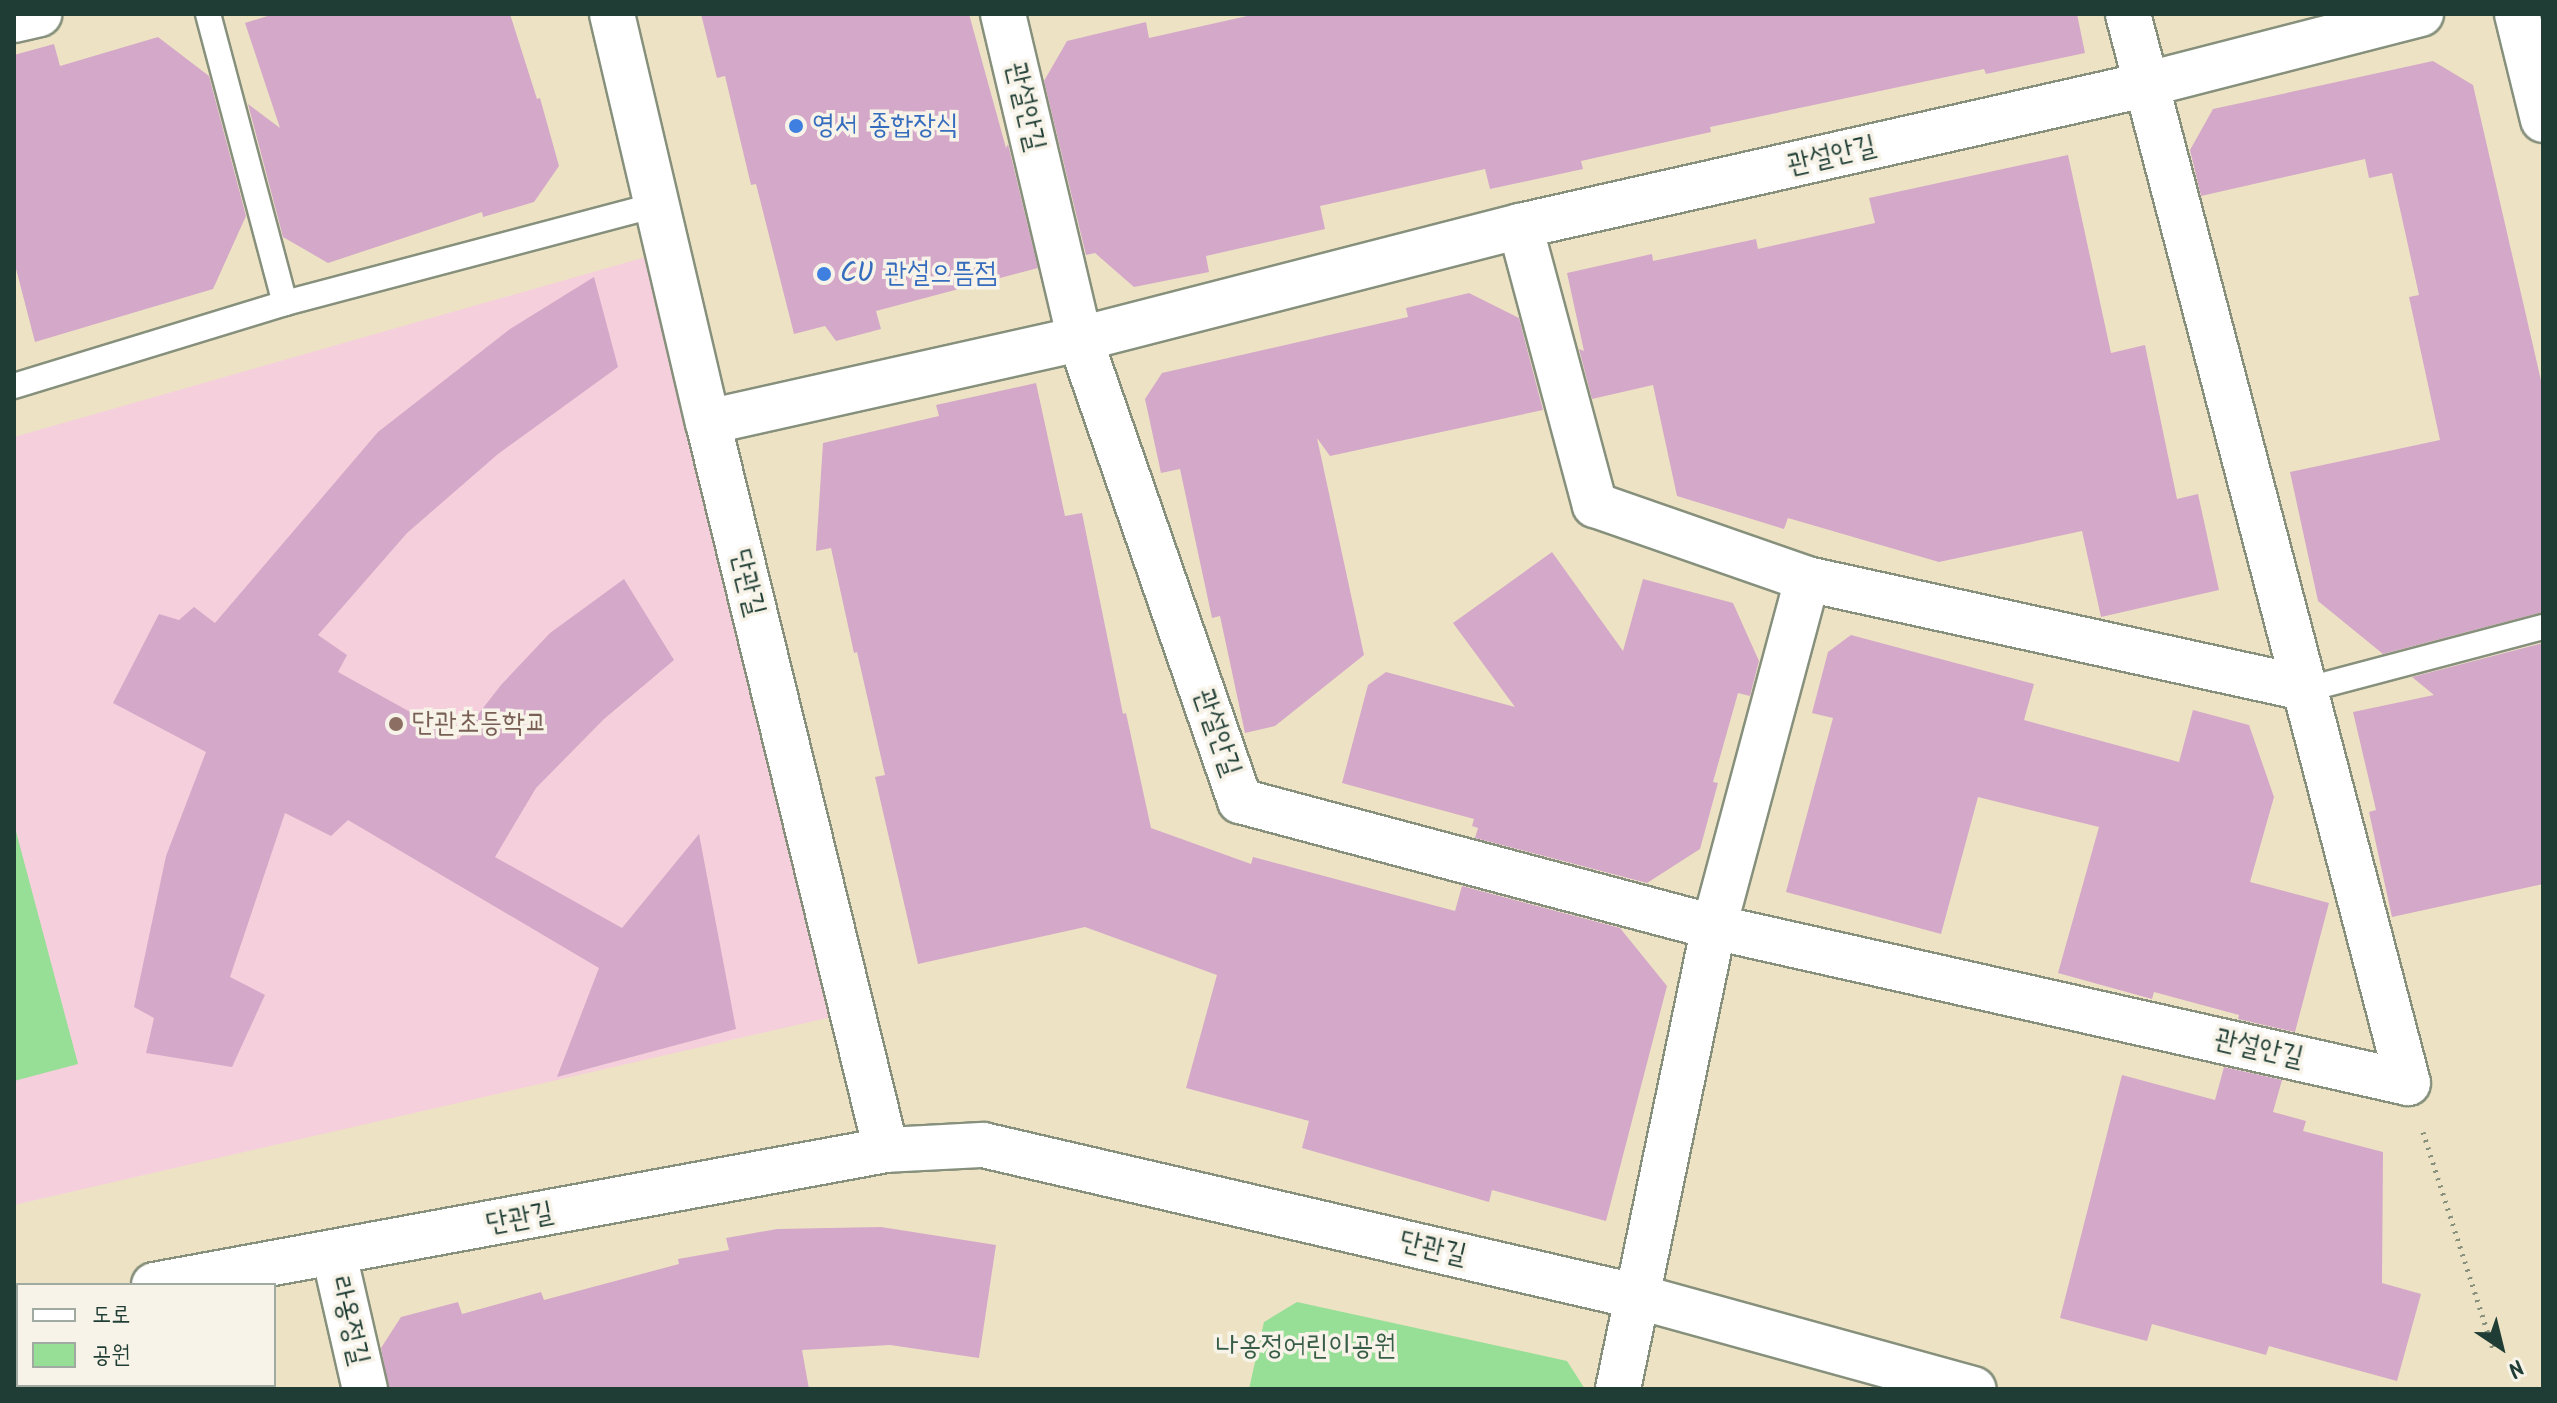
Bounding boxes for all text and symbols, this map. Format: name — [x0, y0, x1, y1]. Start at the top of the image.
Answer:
street label: 관설안길 — [998, 59, 1052, 155]
place label: 영서 종합장식 — [812, 109, 958, 143]
marker: 영서 종합장식 — [787, 117, 805, 135]
street label: 관설안길 — [1784, 129, 1880, 183]
place label: CU 관설으뜸점 — [840, 257, 997, 291]
marker: CU 관설으뜸점 — [815, 265, 833, 283]
street label: 단관길 — [723, 546, 771, 620]
street label: 관설안길 — [1186, 685, 1248, 781]
place label: 단관초등학교 — [412, 707, 547, 741]
marker: 단관초등학교 — [387, 715, 405, 733]
street label: 관설안길 — [2211, 1022, 2307, 1076]
street label: 단관길 — [484, 1196, 556, 1242]
street label: 단관길 — [1396, 1225, 1470, 1273]
street label: 라옹정길 — [322, 1273, 376, 1369]
legend — [16, 1283, 276, 1387]
text: 도로 — [92, 1296, 131, 1335]
north arrow — [2461, 1307, 2541, 1387]
park label: 나옹정어린이공원 — [1216, 1330, 1396, 1364]
text: 공원 — [92, 1336, 131, 1375]
text: N — [2499, 1349, 2531, 1385]

